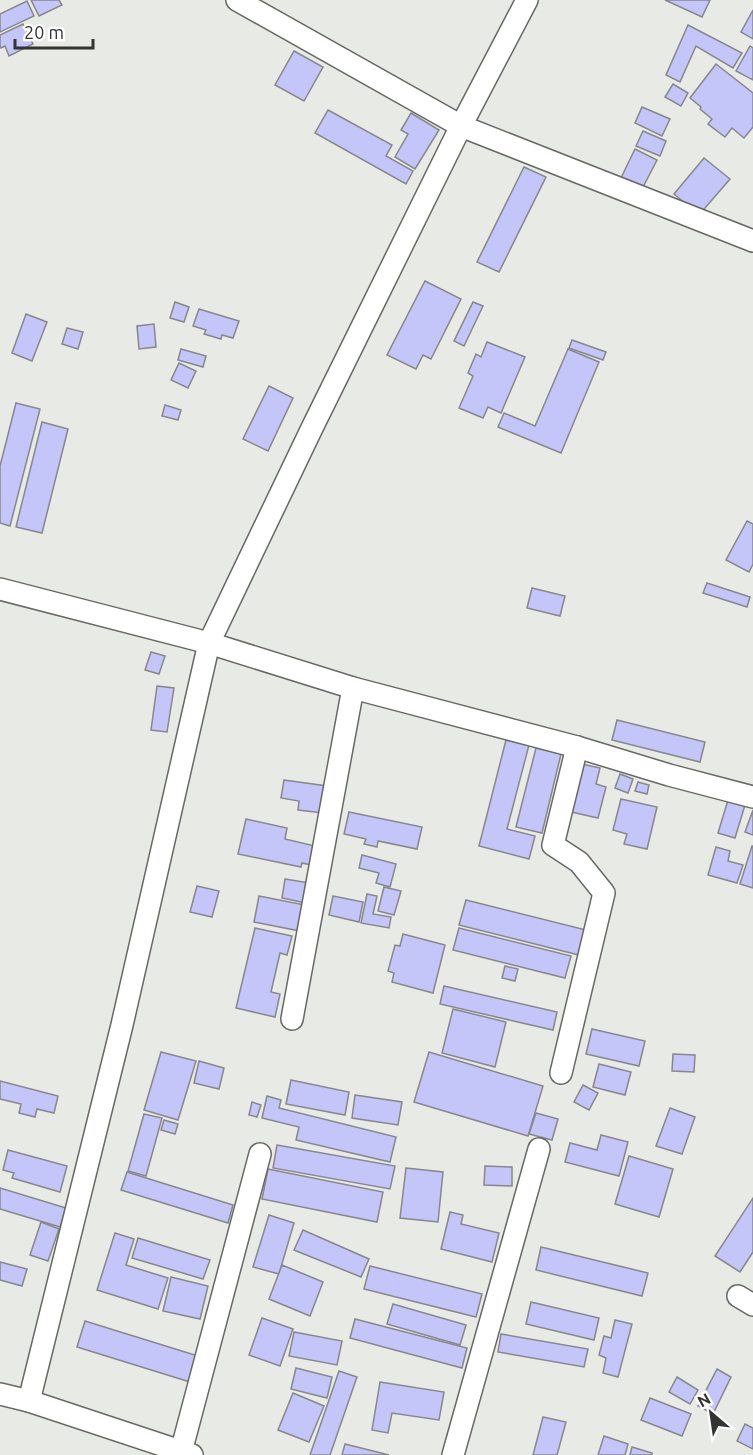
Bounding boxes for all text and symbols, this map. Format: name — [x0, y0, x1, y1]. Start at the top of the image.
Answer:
scale bar — [15, 12, 93, 50]
text: 20 m — [24, 22, 64, 42]
north arrow — [681, 1383, 741, 1443]
text: N — [694, 1389, 713, 1411]

